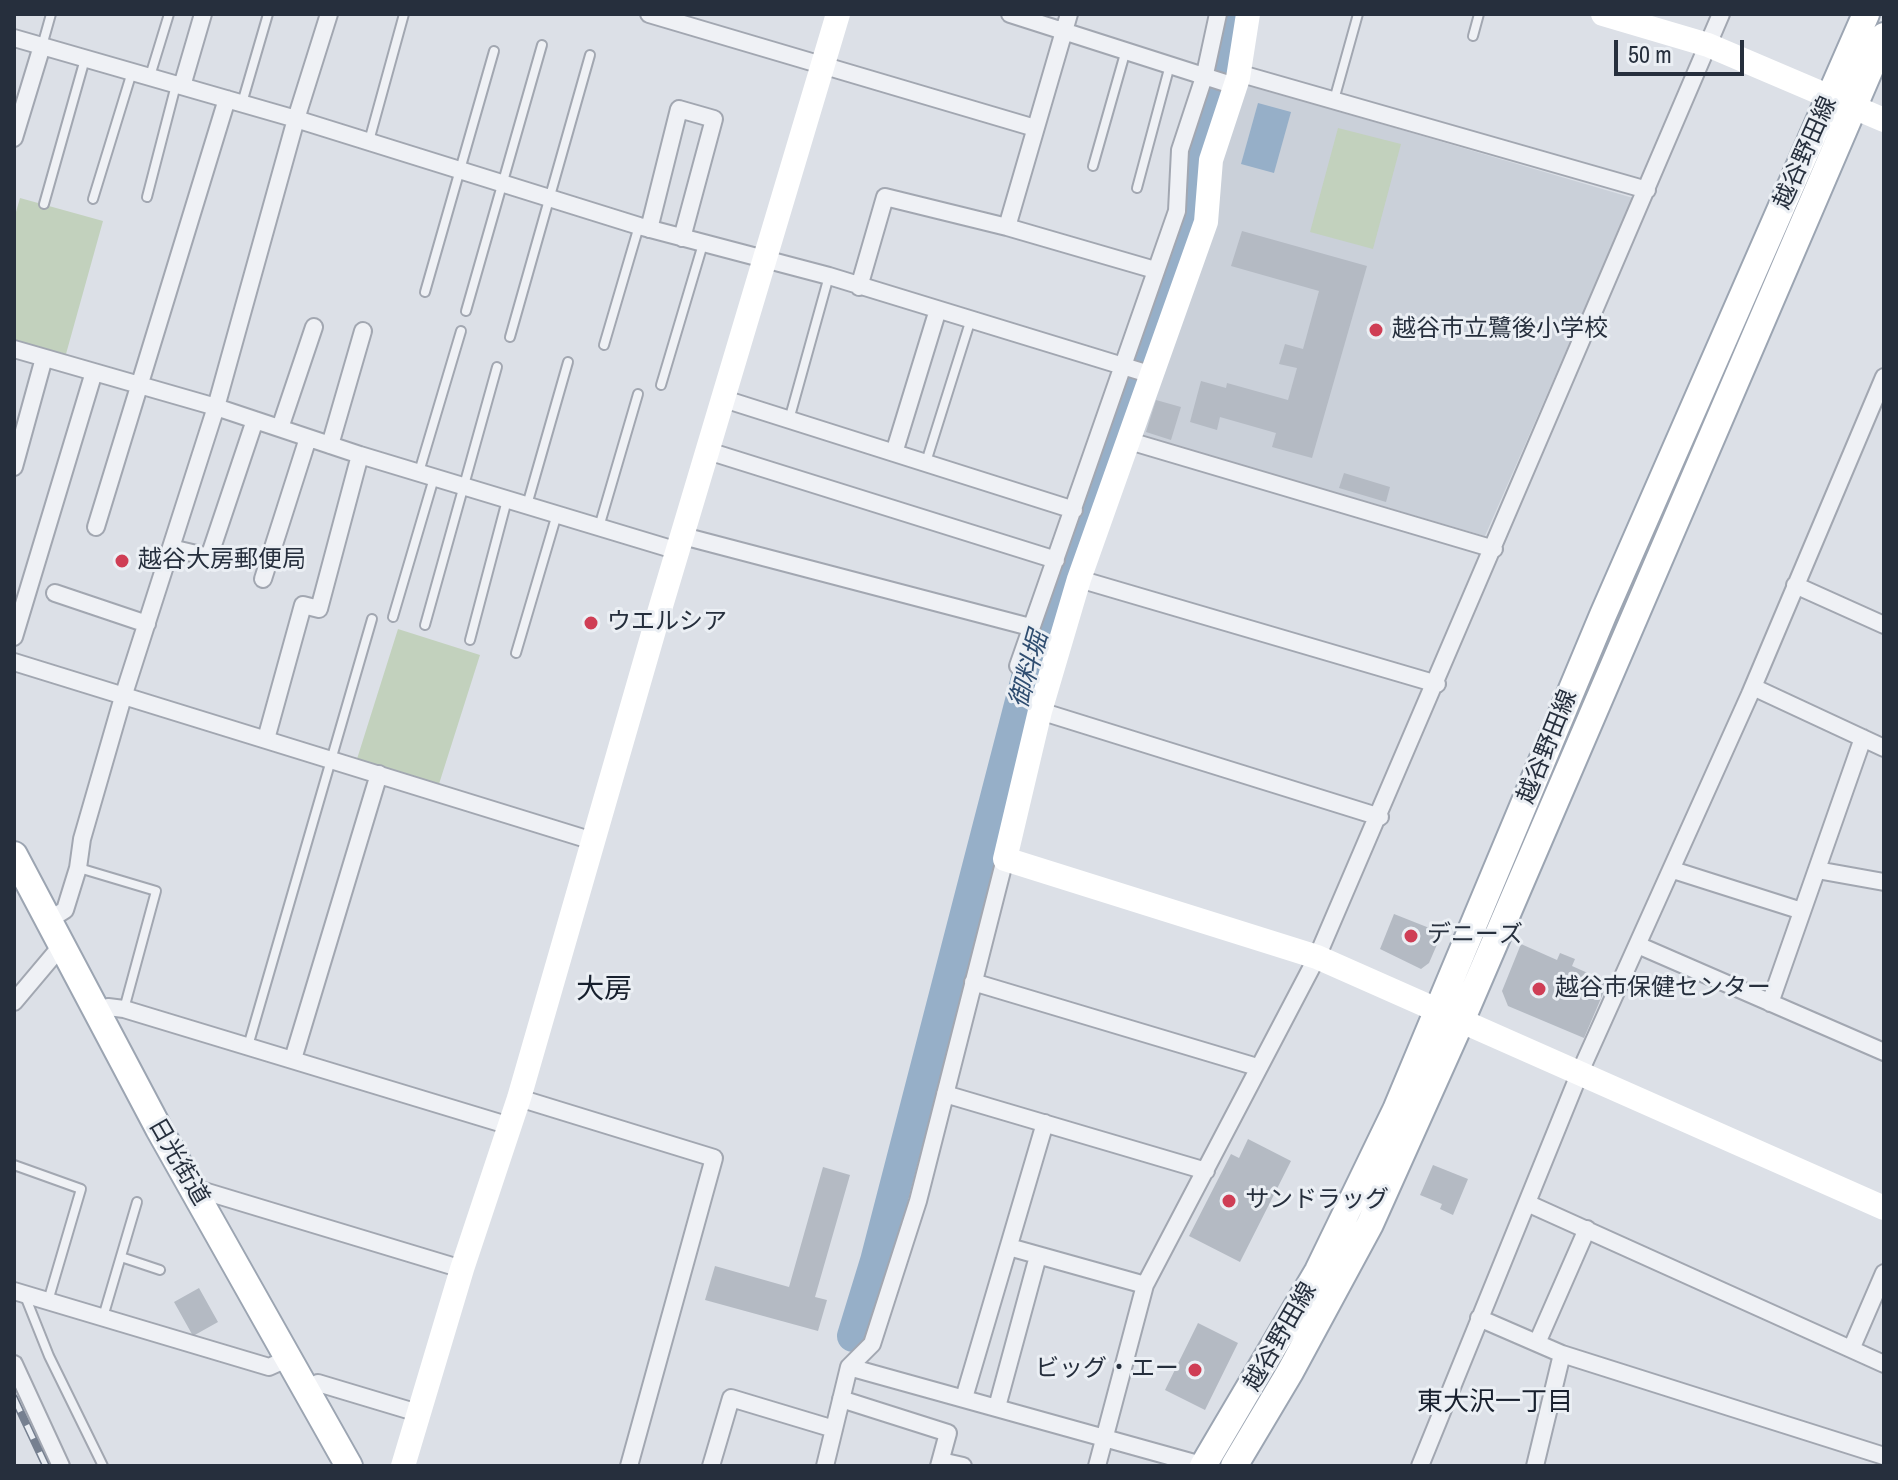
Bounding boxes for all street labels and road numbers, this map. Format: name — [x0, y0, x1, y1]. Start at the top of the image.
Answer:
street label: 越谷野田線 — [1768, 92, 1844, 214]
street label: 越谷野田線 — [1512, 686, 1584, 808]
street label: 日光街道 — [142, 1113, 214, 1211]
street label: 越谷野田線 — [1239, 1278, 1323, 1396]

